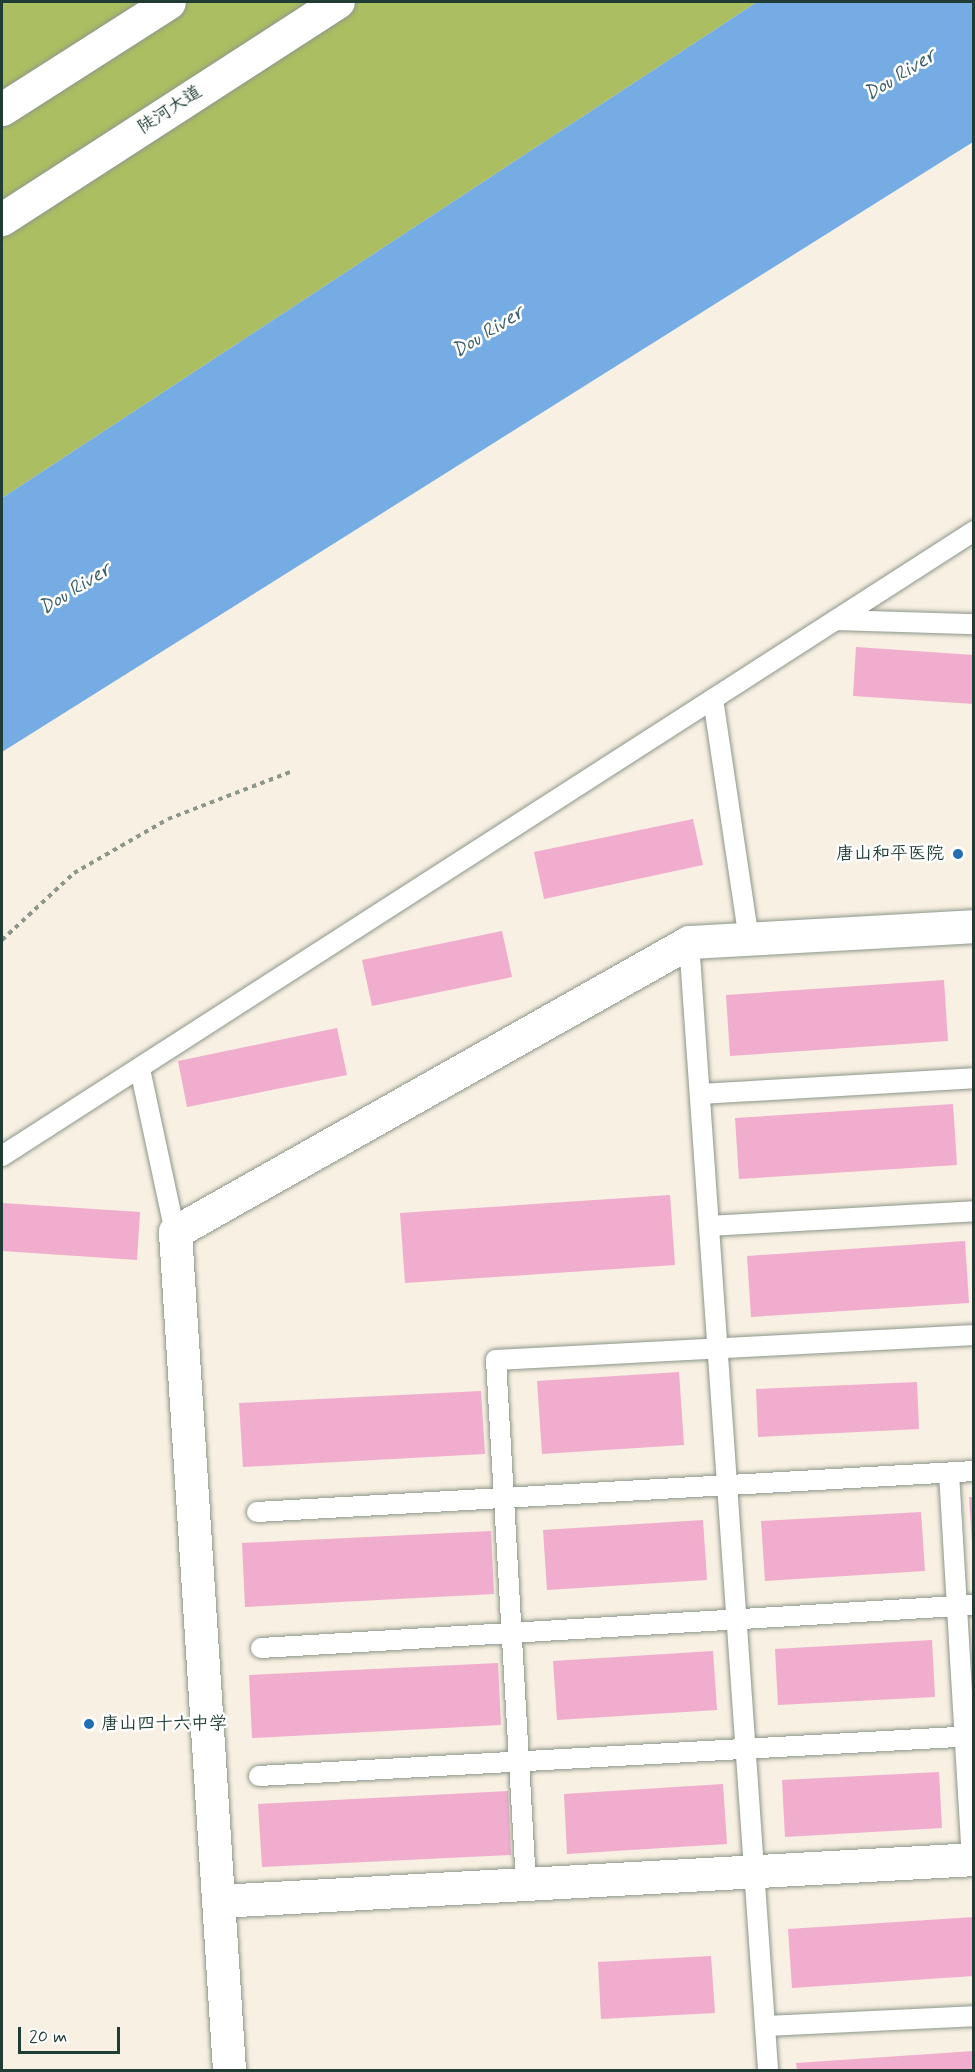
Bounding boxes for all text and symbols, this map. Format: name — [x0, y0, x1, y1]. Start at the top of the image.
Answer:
water label: Dou River — [860, 44, 940, 106]
street label: 陡河大道 — [134, 81, 206, 139]
water label: Dou River — [448, 301, 528, 363]
water label: Dou River — [35, 558, 115, 620]
place label: 唐山和平医院 — [836, 843, 944, 865]
marker: 唐山和平医院 — [949, 845, 967, 863]
place label: 唐山四十六中学 — [101, 1713, 227, 1735]
marker: 唐山四十六中学 — [82, 1717, 96, 1731]
scale bar — [21, 2015, 123, 2053]
text: 20 m — [29, 2025, 67, 2049]

